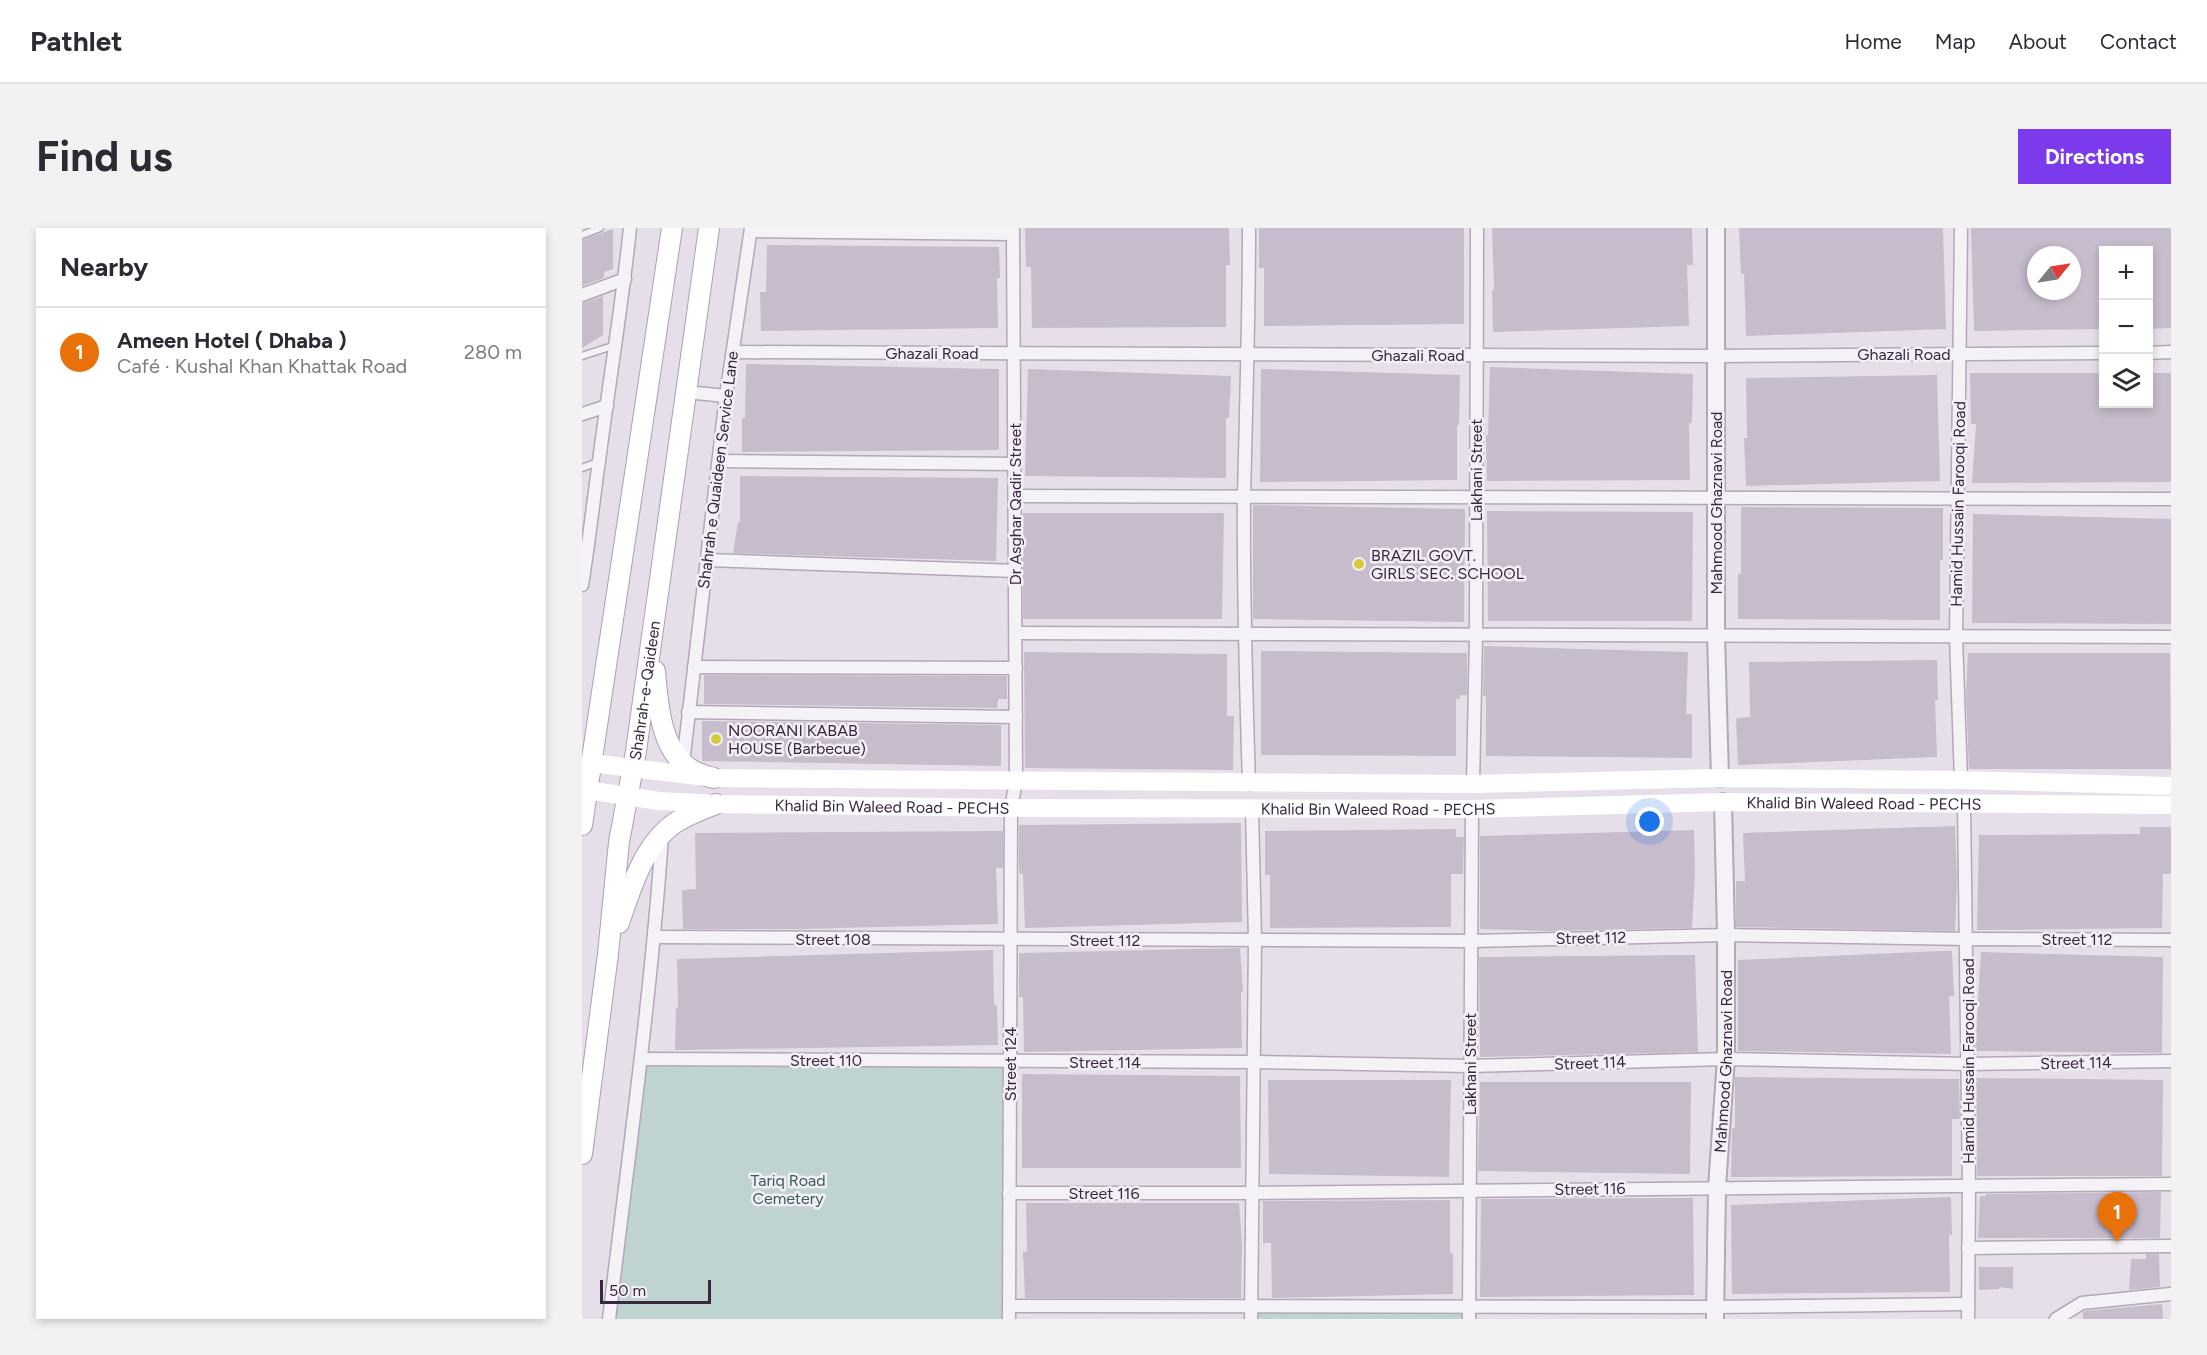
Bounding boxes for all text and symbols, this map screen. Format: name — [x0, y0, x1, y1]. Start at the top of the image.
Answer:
text: Pathlet — [30, 24, 122, 58]
text: Home — [1845, 29, 1902, 54]
text: Map — [1935, 29, 1976, 54]
text: About — [2009, 29, 2067, 54]
text: Contact — [2100, 29, 2177, 54]
button: Directions — [2018, 129, 2171, 184]
text: Find us — [36, 131, 173, 182]
north arrow — [2027, 246, 2081, 300]
map controls — [2099, 246, 2153, 408]
button: + — [2099, 246, 2153, 300]
text: Nearby — [60, 251, 148, 283]
button: − — [2099, 300, 2153, 354]
text: Ameen Hotel ( Dhaba ) — [117, 327, 347, 354]
text: 1 — [75, 340, 84, 364]
text: 280 m — [464, 340, 522, 364]
street label: Ghazali Road — [885, 344, 979, 363]
street label: Ghazali Road — [1857, 345, 1951, 364]
street label: Ghazali Road — [1371, 346, 1465, 365]
street label: Shahrah e Quaideen Service Lane — [694, 350, 742, 590]
text: Café · Kushal Khan Khattak Road — [117, 354, 407, 378]
button: layers — [2099, 354, 2153, 408]
street label: Hamid Hussain Farooqi Road — [1947, 401, 1969, 607]
street label: Mahmood Ghaznavi Road — [1707, 411, 1726, 595]
street label: Lakhani Street — [1467, 419, 1486, 521]
street label: Dr Asghar Qadir Street — [1006, 423, 1025, 585]
place label: BRAZIL GOVT. GIRLS SEC. SCHOOL — [1371, 546, 1525, 583]
marker: BRAZIL GOVT. GIRLS SEC. SCHOOL — [1352, 557, 1366, 571]
street label: Shahrah-e-Qaideen — [625, 619, 664, 762]
place label: NOORANI KABAB HOUSE (Barbecue) — [728, 721, 866, 758]
marker: NOORANI KABAB HOUSE (Barbecue) — [709, 732, 723, 746]
street label: Khalid Bin Waleed Road - PECHS — [1747, 793, 1982, 813]
street label: Khalid Bin Waleed Road - PECHS — [775, 795, 1010, 817]
street label: Khalid Bin Waleed Road - PECHS — [1261, 799, 1496, 819]
your location — [1635, 807, 1664, 836]
street label: Street 112 — [1555, 928, 1627, 948]
street label: Street 108 — [795, 930, 871, 949]
street label: Street 112 — [2042, 930, 2112, 949]
street label: Street 112 — [1070, 931, 1140, 950]
street label: Hamid Hussain Farooqi Road — [1959, 958, 1978, 1164]
street label: Mahmood Ghaznavi Road — [1710, 970, 1736, 1153]
street label: Lakhani Street — [1461, 1013, 1480, 1115]
street label: Street 124 — [1001, 1027, 1020, 1101]
street label: Street 110 — [790, 1051, 862, 1070]
street label: Street 114 — [1554, 1052, 1626, 1074]
street label: Street 114 — [1069, 1053, 1141, 1072]
street label: Street 114 — [2040, 1053, 2112, 1073]
park label: Tariq Road Cemetery — [750, 1171, 826, 1208]
street label: Street 116 — [1554, 1179, 1626, 1199]
street label: Street 116 — [1068, 1184, 1140, 1203]
pin: 1 — [2098, 1192, 2137, 1242]
scale bar — [600, 1277, 711, 1304]
text: 50 m — [609, 1281, 646, 1300]

